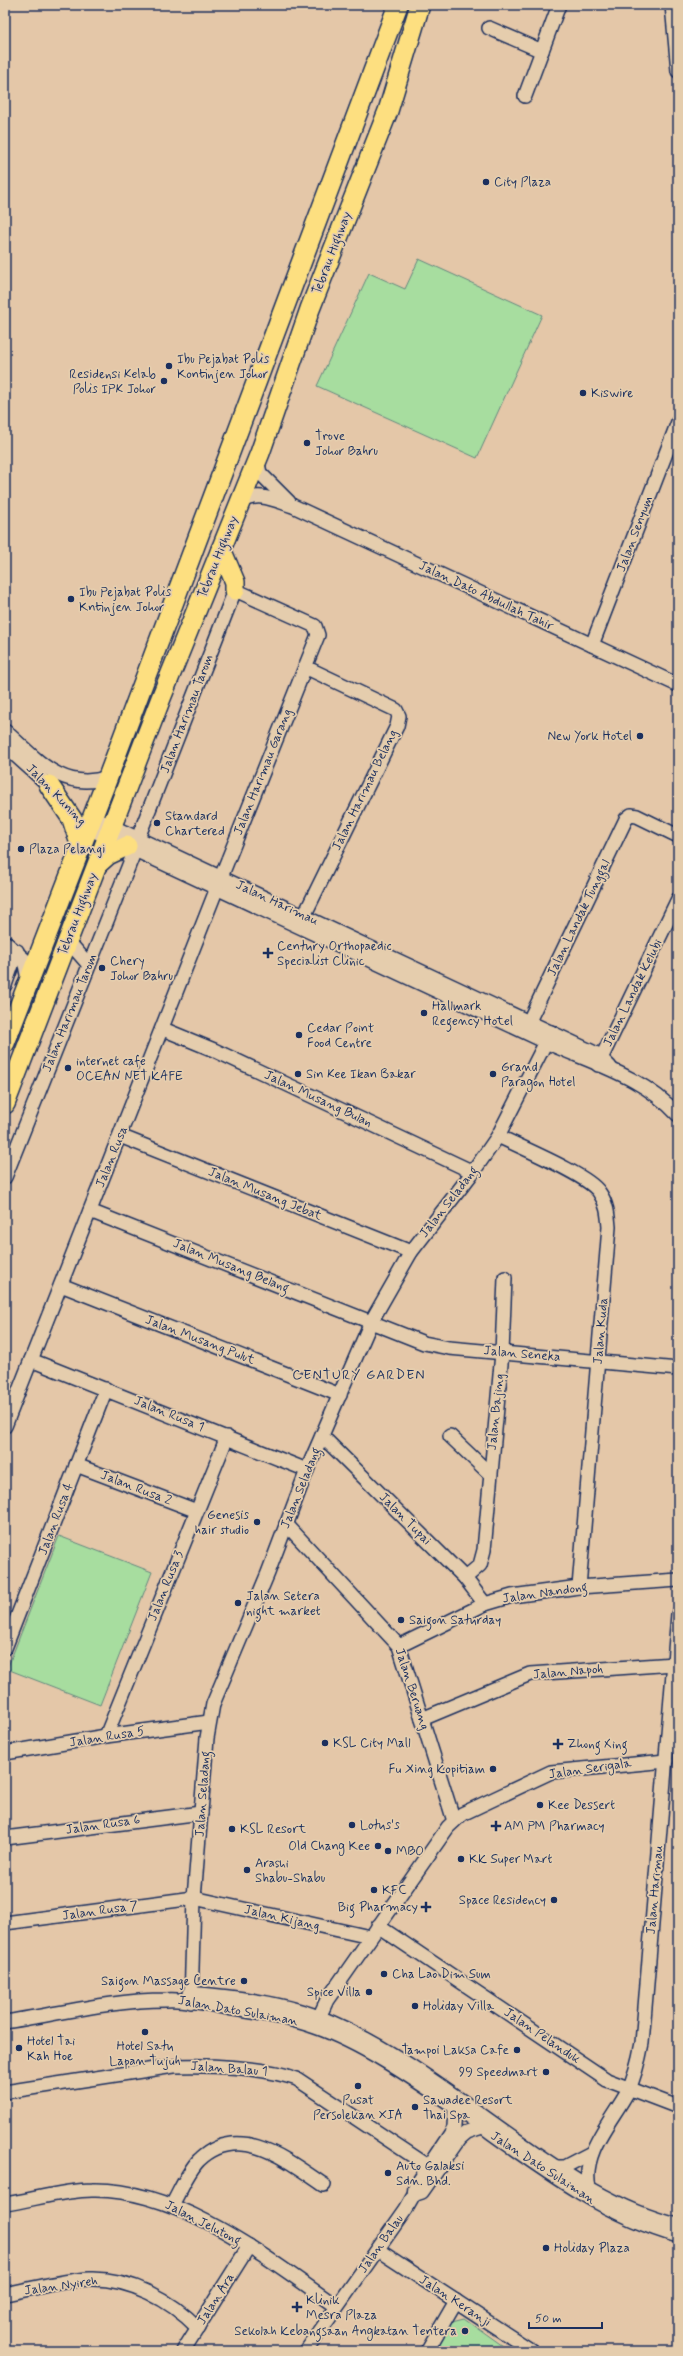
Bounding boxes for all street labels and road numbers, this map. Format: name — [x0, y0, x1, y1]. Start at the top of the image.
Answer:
street label: Tebrau Highway — [308, 209, 358, 298]
street label: Jalan Senyum — [613, 494, 657, 574]
street label: Tebrau Highway — [194, 513, 244, 601]
street label: Jalan Dato Abdullah Tahir — [416, 557, 557, 635]
street label: Jalan Harimau Tarom — [156, 652, 218, 776]
street label: Jalan Harimau Garang — [230, 706, 296, 838]
street label: Jalan Harimau Belang — [328, 727, 402, 853]
street label: Jalan Kuning — [22, 760, 90, 830]
street label: Jalan Landak Tunggal — [543, 857, 617, 980]
street label: Tebrau Highway — [54, 870, 104, 959]
street label: Jalan Harimau — [233, 876, 321, 930]
street label: Jalan Landak Kelubi — [600, 936, 667, 1050]
street label: Jalan Harimau Tarom — [39, 951, 101, 1075]
street label: Jalan Musang Bulan — [261, 1067, 375, 1131]
street label: Jalan Rusa — [92, 1123, 132, 1190]
street label: Jalan Musang Jebat — [206, 1163, 325, 1225]
street label: Jalan Seladang — [416, 1163, 484, 1242]
street label: Jalan Musang Belang — [170, 1235, 292, 1299]
street label: Jalan Kuda — [590, 1297, 612, 1365]
street label: Jalan Musang Pulut — [143, 1311, 258, 1369]
street label: Jalan Seneka — [483, 1342, 561, 1366]
street label: Jalan Bajing — [484, 1373, 508, 1451]
street label: Jalan Rusa 1 — [131, 1392, 207, 1436]
street label: Jalan Seladang — [277, 1445, 327, 1532]
street label: Jalan Rusa 2 — [98, 1467, 175, 1510]
street label: Jalan Rusa 4 — [34, 1480, 78, 1557]
street label: Jalan Tupai — [375, 1489, 435, 1549]
street label: Jalan Rusa 3 — [144, 1548, 188, 1624]
street label: Jalan Nandong — [501, 1579, 589, 1609]
street label: Jalan Beruang — [391, 1646, 433, 1732]
street label: Jalan Napoh — [532, 1660, 604, 1684]
street label: Jalan Rusa 5 — [68, 1723, 146, 1751]
street label: Jalan Seladang — [192, 1750, 216, 1838]
street label: Jalan Serigala — [548, 1755, 633, 1784]
street label: Jalan Rusa 6 — [65, 1811, 142, 1839]
street label: Jalan Harimau — [643, 1845, 667, 1935]
street label: Jalan Rusa 7 — [61, 1897, 139, 1925]
street label: Jalan Kijang — [242, 1901, 322, 1935]
street label: Jalan Dato Sulaiman — [177, 1992, 299, 2030]
street label: Jalan Pelanduk — [501, 2004, 584, 2068]
street label: Jalan Balau 1 — [190, 2058, 268, 2080]
street label: Jalan Dato Sulaiman — [487, 2128, 599, 2208]
street label: Jalan Jelutong — [161, 2196, 244, 2251]
street label: Jalan Balau — [355, 2211, 408, 2277]
street label: Jalan Ara — [193, 2270, 239, 2328]
street label: Jalan Keranji — [416, 2271, 494, 2331]
street label: Jalan Nyireh — [23, 2272, 99, 2300]

